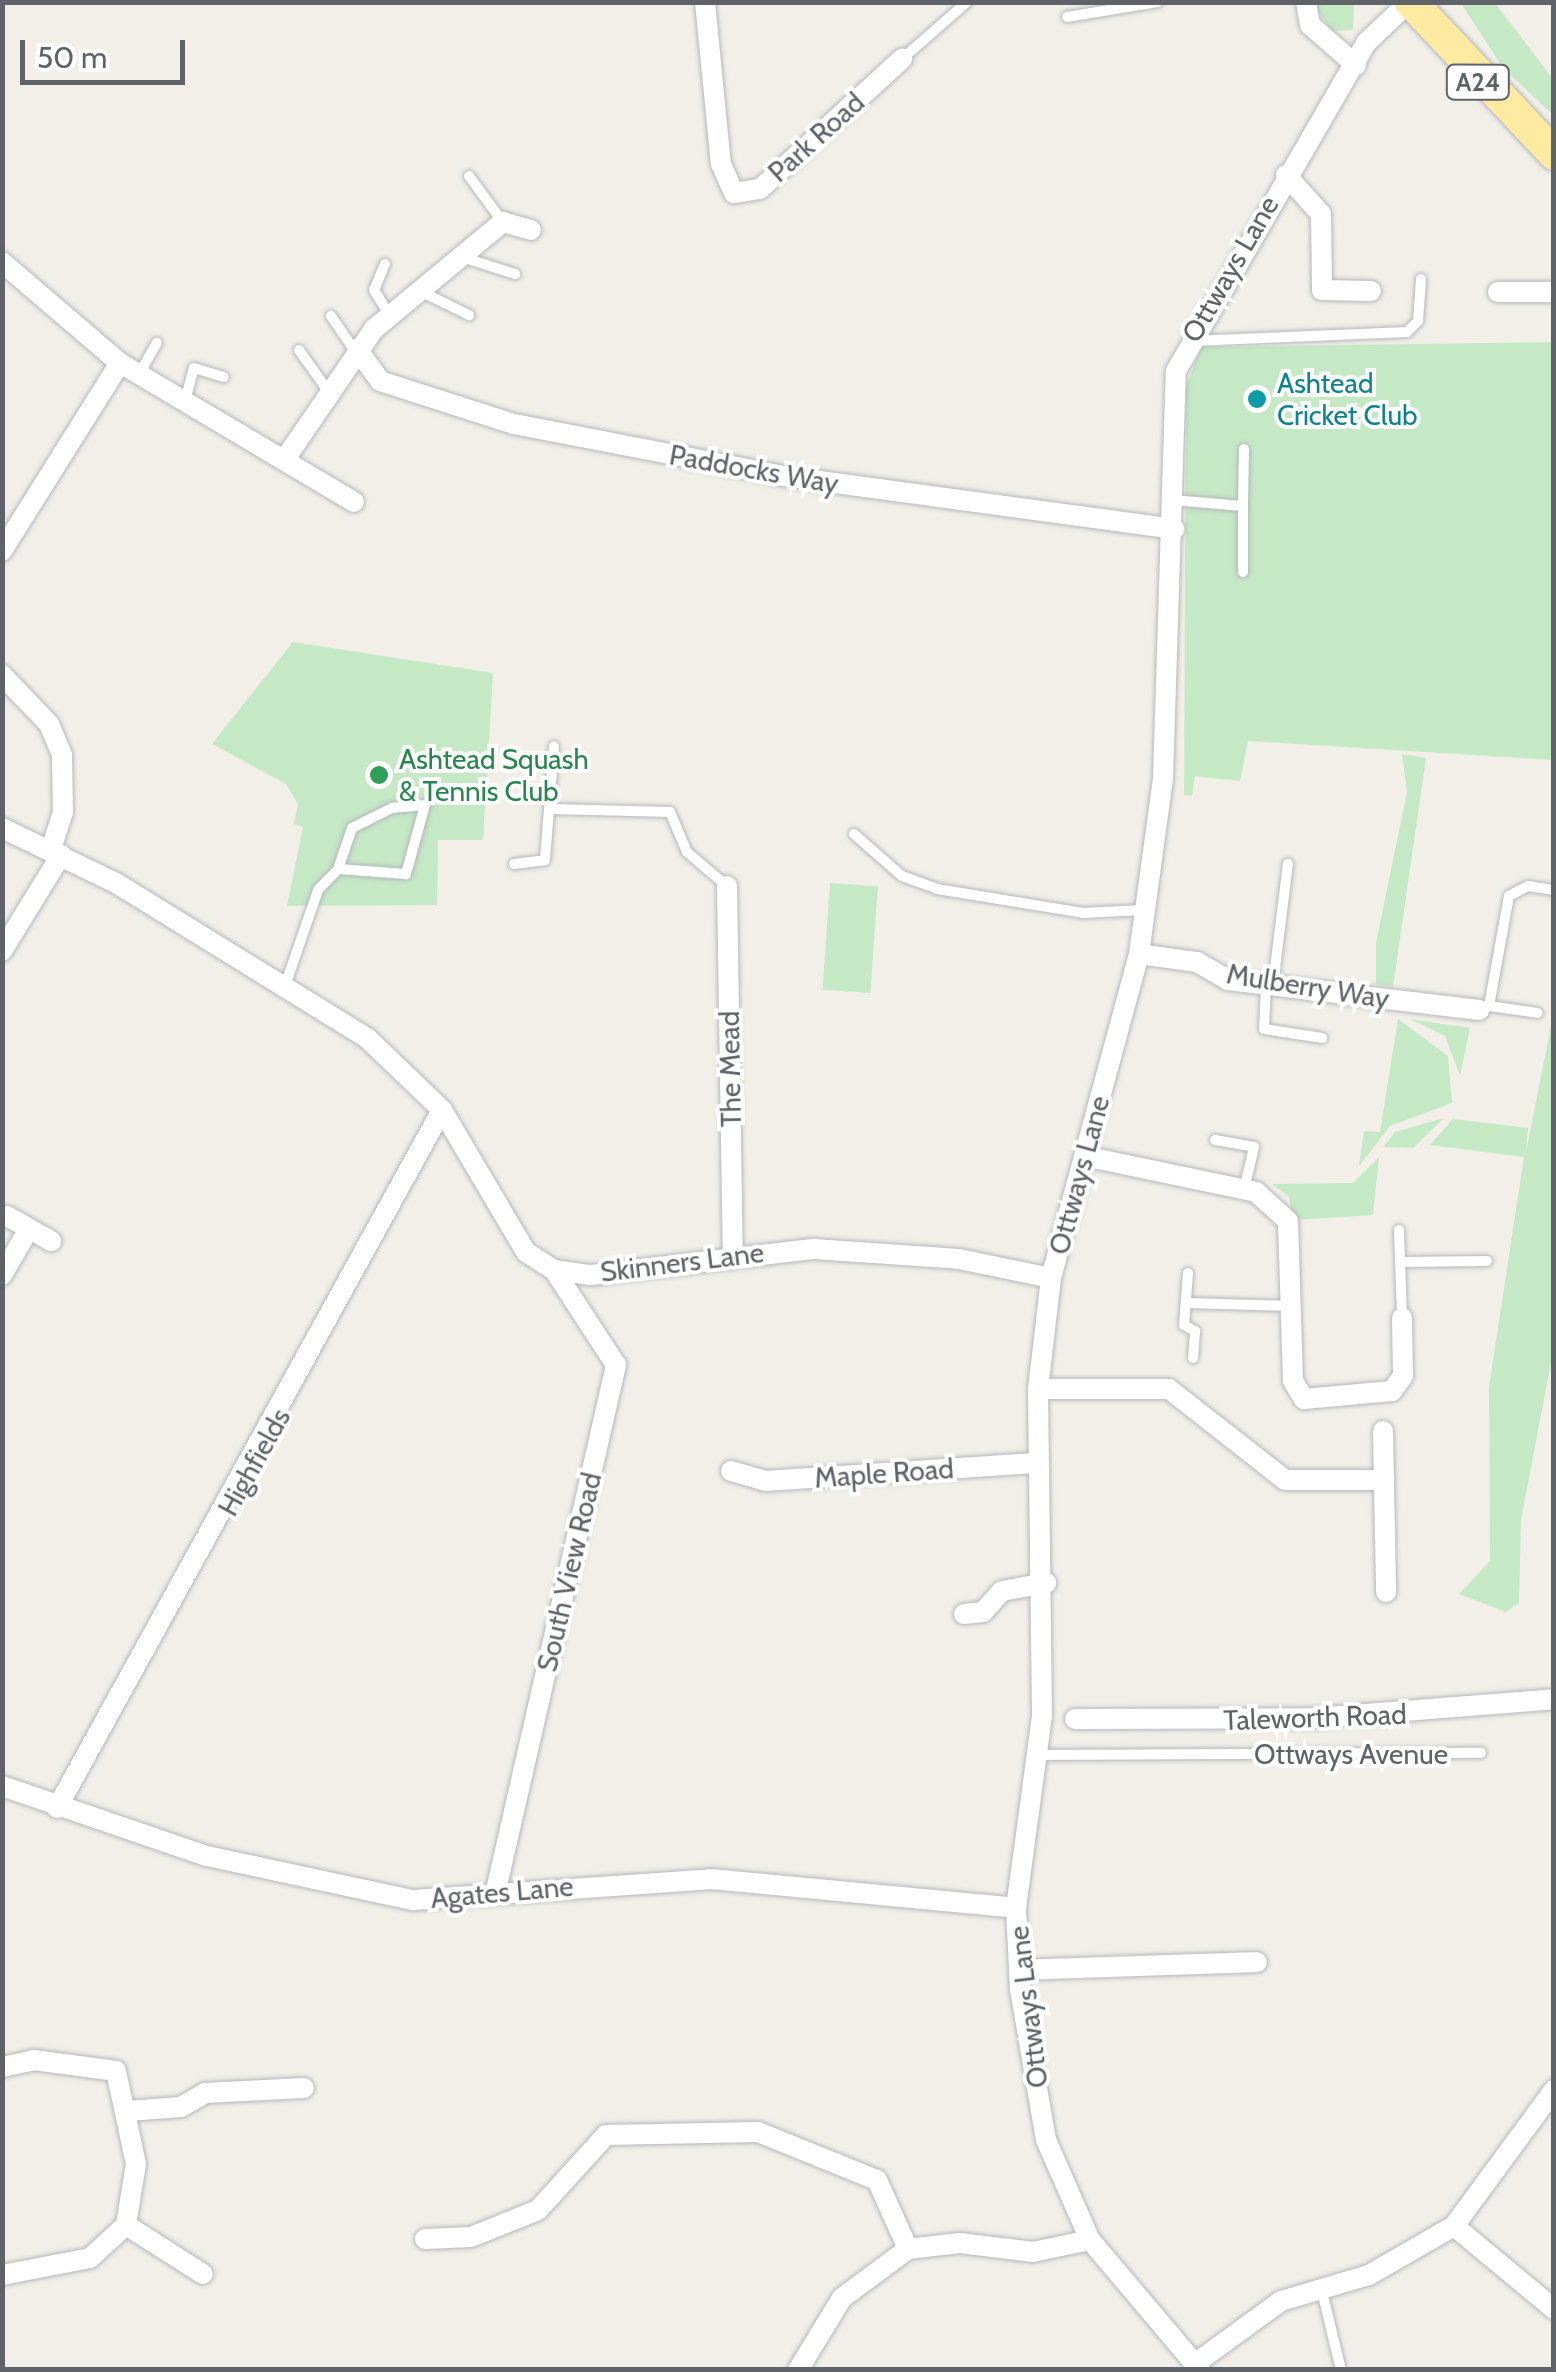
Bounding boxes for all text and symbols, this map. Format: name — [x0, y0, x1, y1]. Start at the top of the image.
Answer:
scale bar — [25, 20, 190, 82]
text: 50 m — [37, 39, 107, 76]
road number: A24 — [1446, 62, 1510, 102]
street label: Park Road — [761, 85, 871, 189]
street label: Ottways Lane — [1175, 190, 1285, 348]
place label: Ashtead Cricket Club — [1277, 366, 1418, 432]
marker: Ashtead Cricket Club — [1246, 388, 1268, 410]
street label: Paddocks Way — [667, 438, 841, 500]
place label: Ashtead Squash & Tennis Club — [399, 742, 589, 808]
marker: Ashtead Squash & Tennis Club — [368, 764, 390, 786]
street label: Mulberry Way — [1224, 957, 1392, 1015]
street label: The Mead — [712, 1011, 748, 1127]
street label: Ottways Lane — [1042, 1092, 1116, 1258]
street label: Skinners Lane — [598, 1235, 766, 1289]
street label: Highfields — [211, 1402, 297, 1522]
street label: Maple Road — [813, 1451, 955, 1495]
street label: South View Road — [530, 1469, 608, 1675]
street label: Taleworth Road — [1223, 1697, 1407, 1737]
street label: Ottways Avenue — [1254, 1737, 1448, 1771]
street label: Agates Lane — [429, 1869, 575, 1915]
street label: Ottways Lane — [1001, 1924, 1055, 2090]

